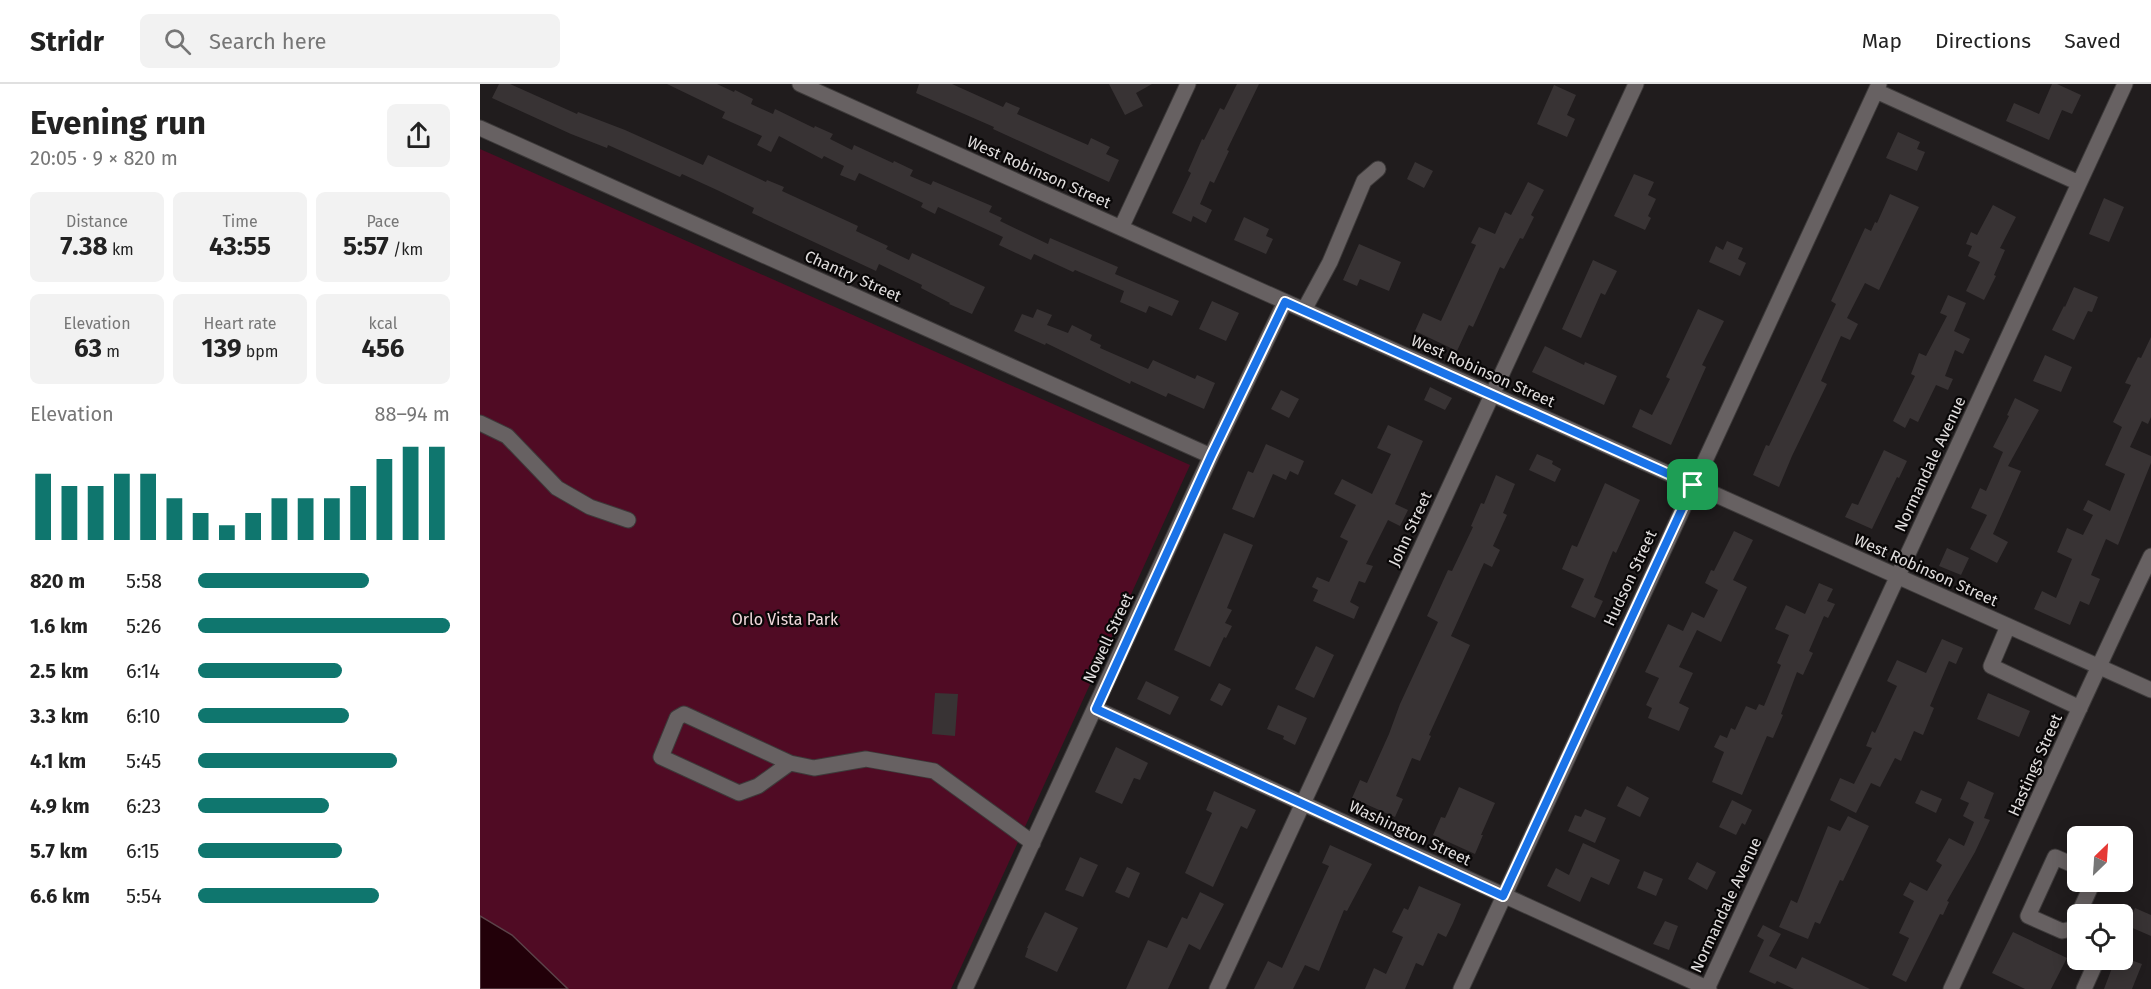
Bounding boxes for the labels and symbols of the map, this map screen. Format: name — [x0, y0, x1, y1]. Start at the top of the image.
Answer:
street label: West Robinson Street — [964, 132, 1114, 212]
street label: Chantry Street — [802, 246, 904, 306]
street label: West Robinson Street — [1408, 331, 1558, 411]
street label: Normandale Avenue — [1890, 393, 1970, 535]
pin — [1667, 459, 1718, 510]
street label: John Street — [1384, 488, 1436, 570]
street label: Hudson Street — [1599, 527, 1661, 629]
street label: West Robinson Street — [1851, 530, 2001, 610]
street label: Nowell Street — [1079, 590, 1137, 686]
park label: Orlo Vista Park — [732, 610, 839, 629]
street label: Hastings Street — [2004, 711, 2066, 819]
street label: Washington Street — [1346, 796, 1474, 870]
north arrow — [2067, 826, 2133, 892]
street label: Normandale Avenue — [1686, 834, 1766, 976]

